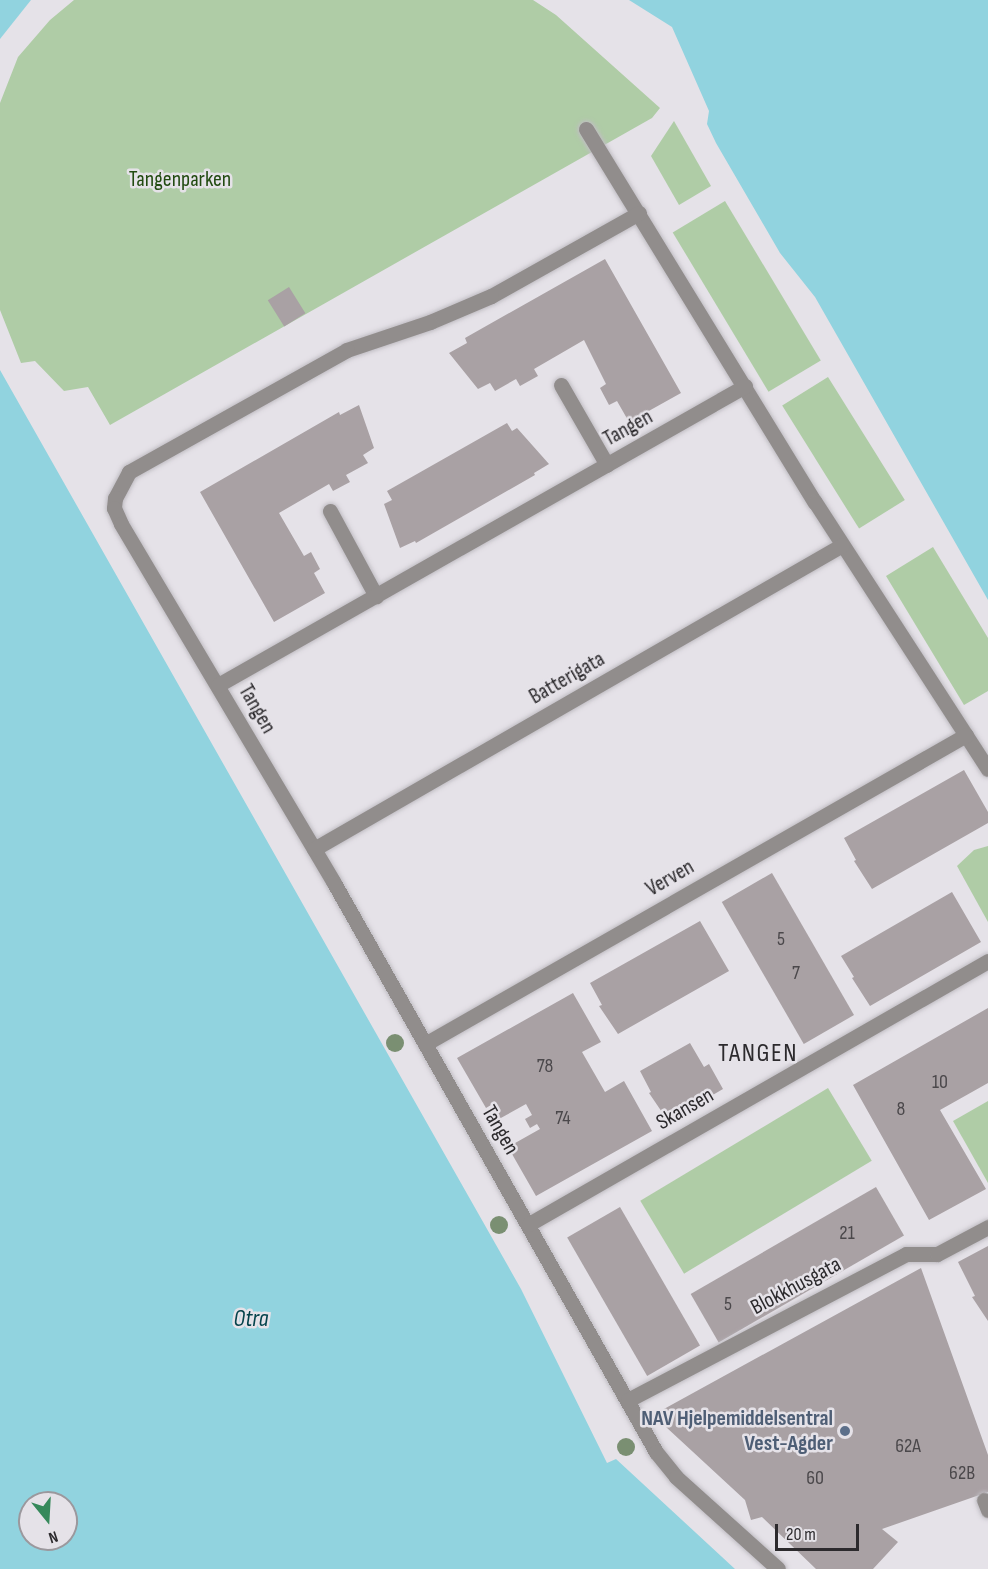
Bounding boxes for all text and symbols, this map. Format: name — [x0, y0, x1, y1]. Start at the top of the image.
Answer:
park label: Tangenparken — [129, 167, 231, 193]
street label: Tangen — [599, 404, 657, 452]
street label: Batterigata — [525, 646, 609, 710]
street label: Tangen — [232, 680, 282, 738]
street label: Verven — [641, 854, 699, 902]
house number: 5 — [777, 927, 785, 951]
house number: 7 — [792, 961, 800, 985]
district label: TANGEN — [718, 1038, 798, 1070]
house number: 78 — [537, 1054, 553, 1078]
house number: 10 — [932, 1070, 948, 1094]
street label: Skansen — [652, 1082, 718, 1136]
house number: 8 — [897, 1097, 905, 1121]
street label: Tangen — [475, 1101, 525, 1159]
house number: 74 — [555, 1106, 571, 1130]
house number: 21 — [839, 1221, 855, 1245]
street label: Blokkhusgata — [746, 1251, 846, 1321]
house number: 5 — [724, 1292, 732, 1316]
water label: Otra — [234, 1305, 268, 1333]
place label: NAV Hjelpemiddelsentral Vest-Agder — [641, 1405, 833, 1456]
marker: NAV Hjelpemiddelsentral Vest-Agder — [838, 1424, 852, 1438]
house number: 62A — [895, 1434, 921, 1458]
house number: 62B — [949, 1461, 975, 1485]
house number: 60 — [806, 1466, 824, 1490]
north arrow — [18, 1491, 78, 1551]
scale bar — [778, 1512, 862, 1550]
text: 20 m — [786, 1524, 816, 1545]
text: N — [46, 1526, 60, 1547]

